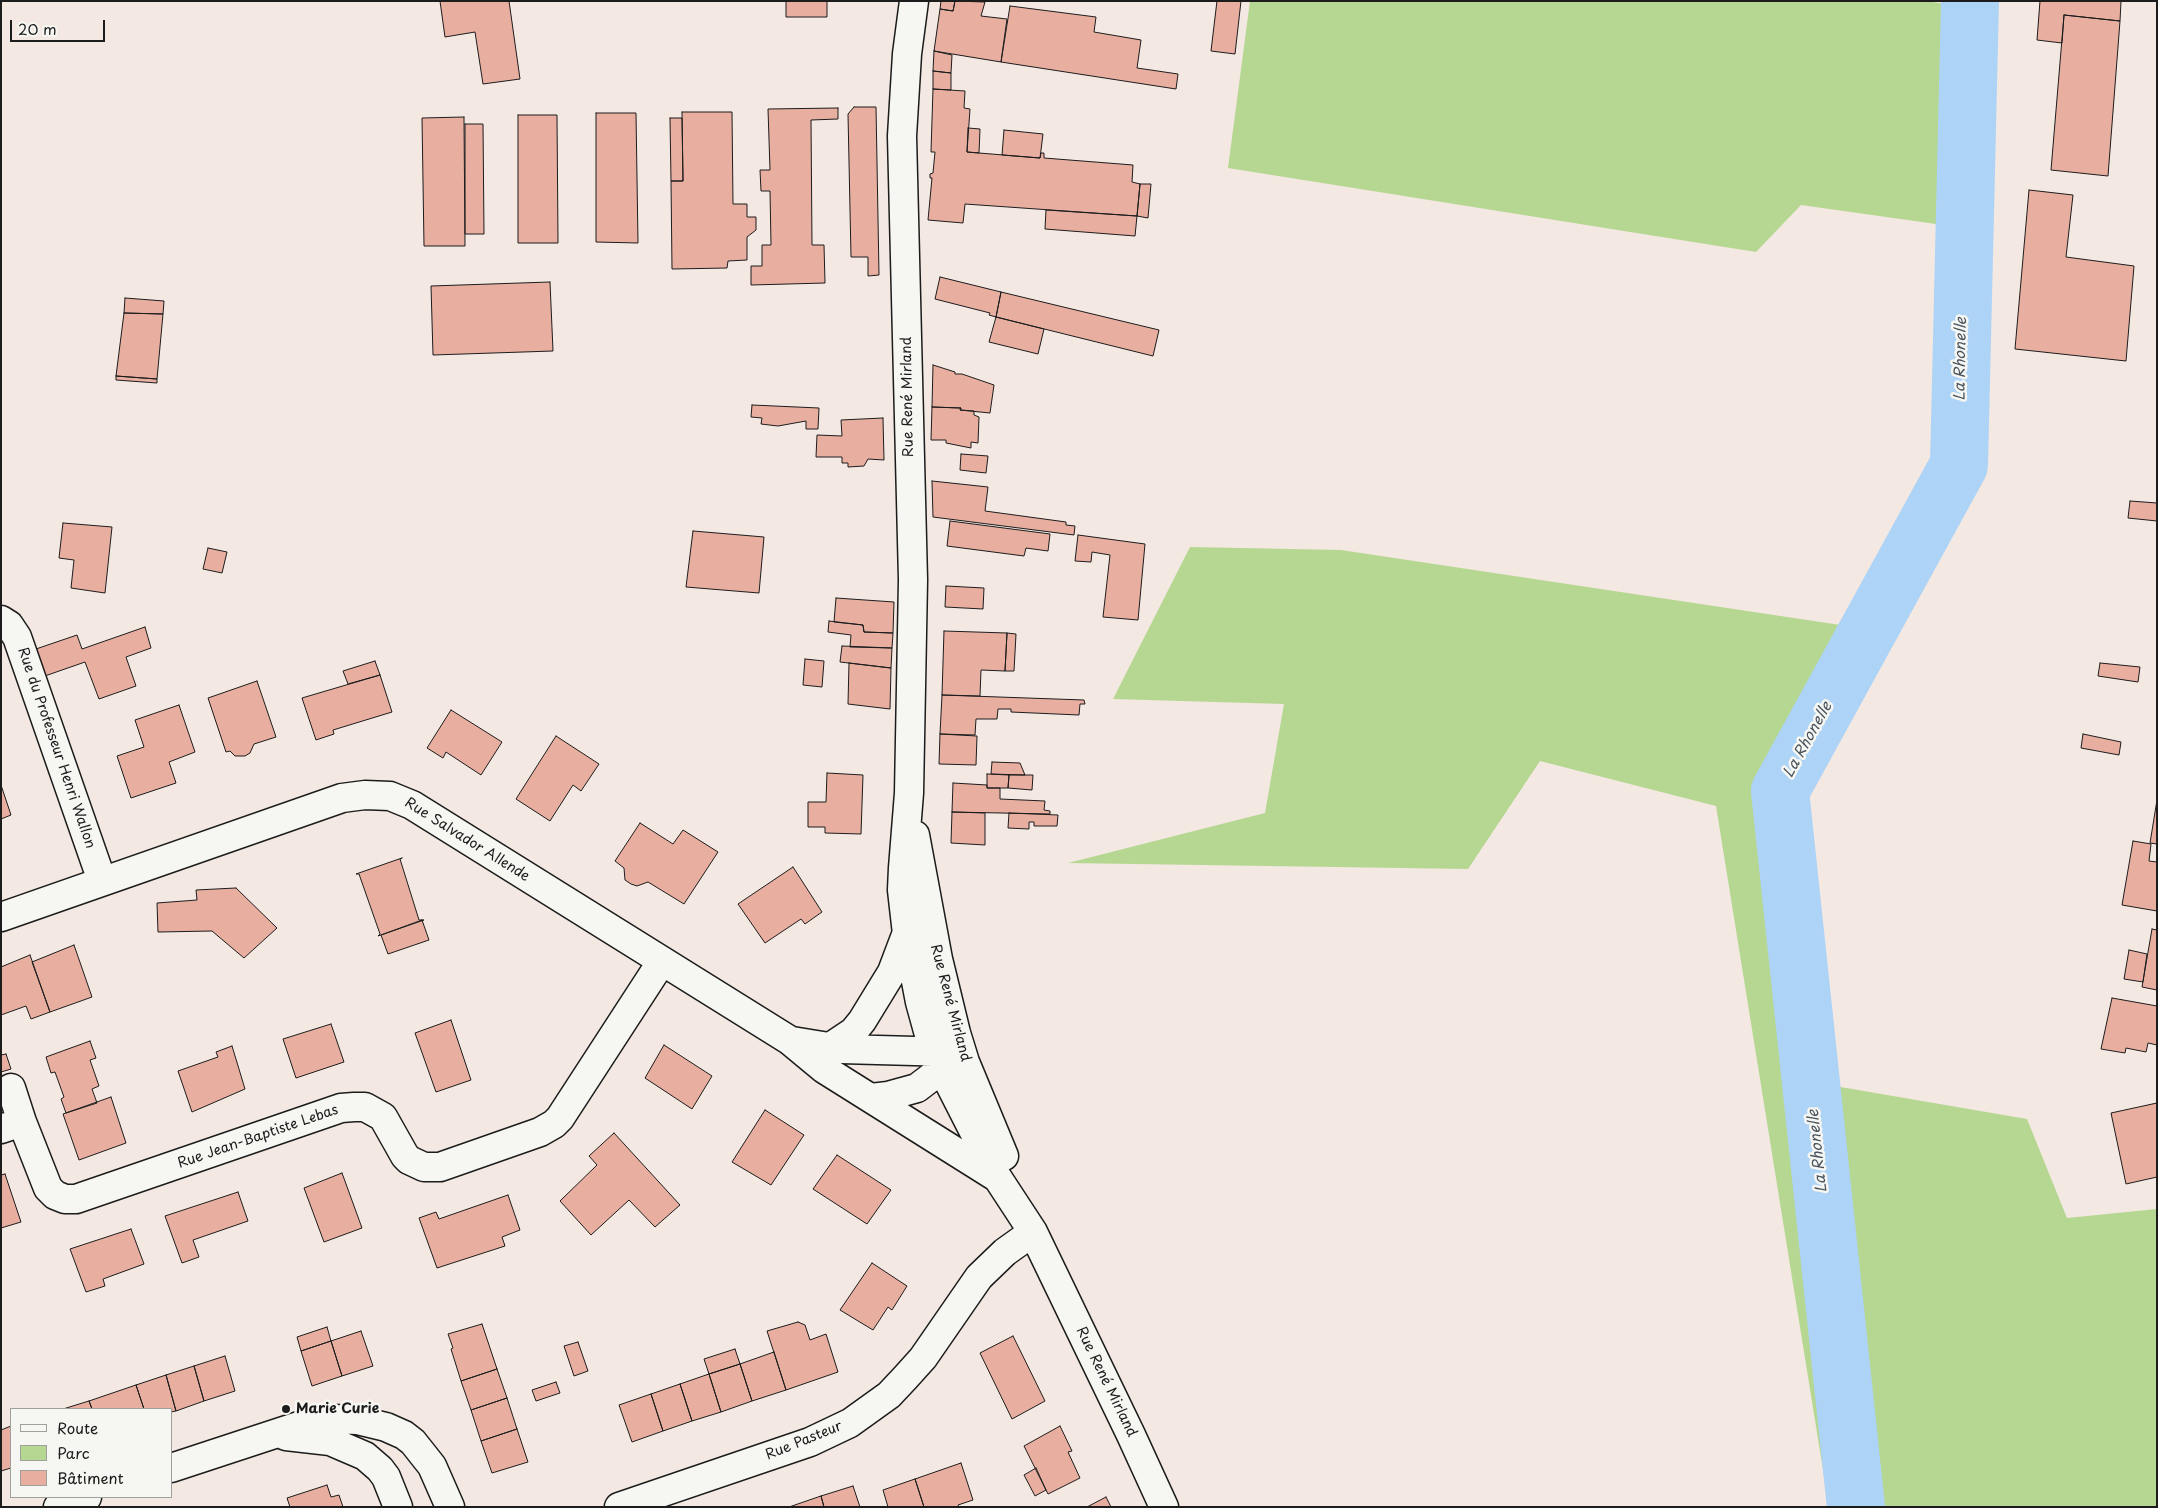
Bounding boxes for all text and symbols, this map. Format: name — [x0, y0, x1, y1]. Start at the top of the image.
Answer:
scale bar — [12, 10, 108, 42]
text: 20 m — [18, 17, 57, 40]
water label: La Rhonelle — [1951, 317, 1971, 401]
street label: Rue René Mirland — [899, 337, 917, 457]
street label: Rue du Professeur Henri Wallon — [14, 645, 98, 851]
water label: La Rhonelle — [1780, 699, 1836, 781]
street label: Rue Salvador Allende — [401, 795, 533, 885]
street label: Rue René Mirland — [926, 943, 974, 1063]
street label: Rue Jean-Baptiste Lebas — [175, 1102, 341, 1172]
water label: La Rhonelle — [1805, 1109, 1831, 1193]
street label: Rue René Mirland — [1072, 1324, 1140, 1440]
place label: Marie Curie — [296, 1401, 379, 1417]
marker: Marie Curie — [280, 1403, 292, 1415]
legend — [10, 1408, 172, 1498]
text: Route — [57, 1416, 98, 1439]
street label: Rue Pasteur — [763, 1418, 845, 1464]
text: Parc — [57, 1441, 90, 1464]
text: Bâtiment — [57, 1466, 124, 1489]

